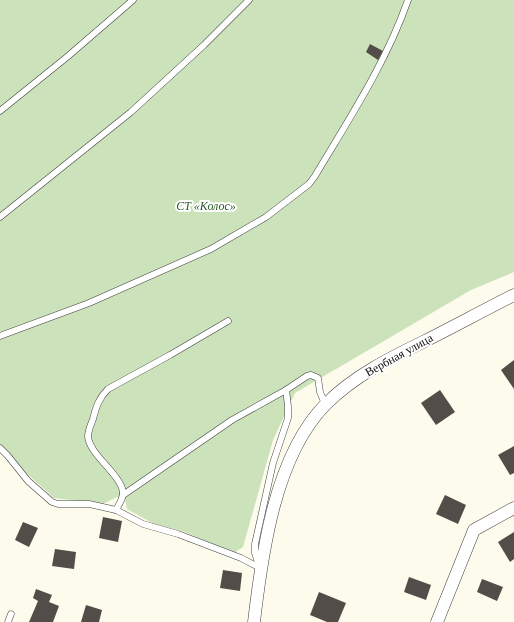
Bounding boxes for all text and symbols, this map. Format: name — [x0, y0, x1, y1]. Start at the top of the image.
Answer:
park label: СТ «Колос» — [176, 199, 236, 213]
street label: Вербная улица — [363, 330, 436, 379]

